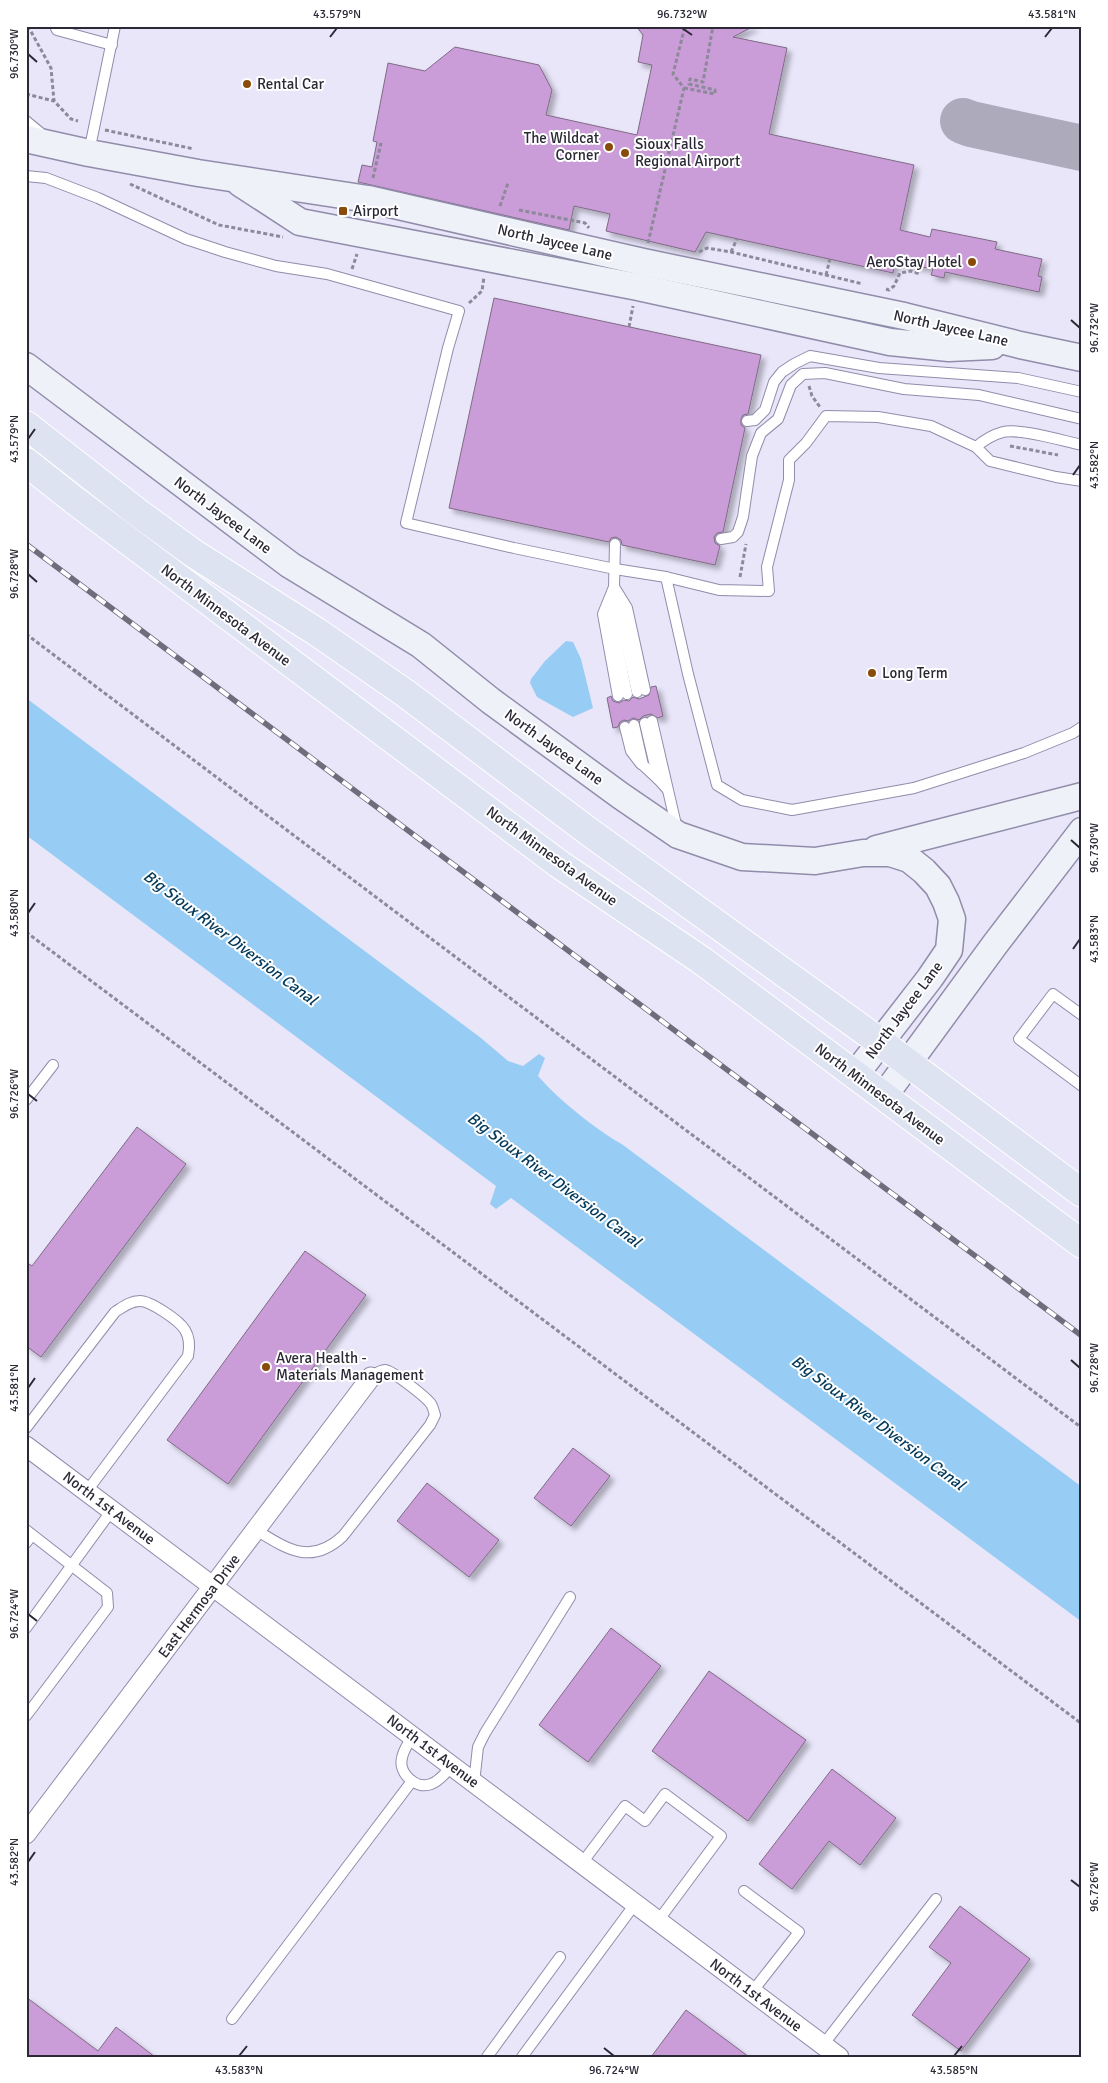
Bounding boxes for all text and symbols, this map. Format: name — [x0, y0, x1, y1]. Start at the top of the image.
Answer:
text: 43.579°N — [313, 7, 361, 22]
text: 96.732°W — [657, 7, 707, 22]
text: 43.581°N — [1028, 7, 1076, 22]
text: 96.730°W — [7, 29, 22, 79]
place label: Rental Car — [257, 75, 325, 93]
marker: Rental Car — [241, 78, 253, 90]
place label: The Wildcat Corner — [524, 129, 599, 164]
place label: Sioux Falls Regional Airport — [635, 135, 740, 170]
marker: The Wildcat Corner — [603, 141, 615, 153]
marker: Sioux Falls Regional Airport — [619, 147, 631, 159]
place label: Airport — [353, 202, 399, 220]
marker: Airport — [337, 205, 349, 217]
street label: North Jaycee Lane — [496, 220, 614, 264]
place label: AeroStay Hotel — [866, 253, 962, 271]
marker: AeroStay Hotel — [966, 256, 978, 268]
text: 96.732°W — [1087, 303, 1102, 353]
street label: North Jaycee Lane — [892, 306, 1010, 350]
text: 43.579°N — [7, 415, 22, 463]
text: 43.582°N — [1087, 441, 1102, 489]
street label: North Jaycee Lane — [171, 472, 275, 558]
text: 96.728°W — [7, 549, 22, 599]
street label: North Minnesota Avenue — [158, 560, 294, 670]
place label: Long Term — [882, 664, 948, 682]
marker: Long Term — [866, 667, 878, 679]
street label: North Jaycee Lane — [501, 705, 607, 789]
street label: North Minnesota Avenue — [483, 802, 621, 910]
text: 96.730°W — [1087, 823, 1102, 873]
water label: Big Sioux River Diversion Canal — [139, 866, 322, 1011]
text: 43.580°N — [7, 889, 22, 937]
text: 43.583°N — [1087, 915, 1102, 963]
street label: North Jaycee Lane — [861, 958, 947, 1062]
street label: North Minnesota Avenue — [812, 1039, 948, 1149]
text: 96.726°W — [7, 1069, 22, 1119]
water label: Big Sioux River Diversion Canal — [463, 1108, 646, 1253]
text: 96.728°W — [1087, 1343, 1102, 1393]
place label: Avera Health - Materials Management — [276, 1349, 424, 1384]
water label: Big Sioux River Diversion Canal — [787, 1351, 970, 1496]
marker: Avera Health - Materials Management — [260, 1361, 272, 1373]
text: 43.581°N — [7, 1364, 22, 1412]
street label: North 1st Avenue — [59, 1468, 159, 1548]
street label: East Hermosa Drive — [154, 1551, 244, 1661]
text: 96.724°W — [7, 1589, 22, 1639]
street label: North 1st Avenue — [383, 1711, 483, 1791]
text: 43.582°N — [7, 1838, 22, 1886]
text: 96.726°W — [1087, 1862, 1102, 1912]
street label: North 1st Avenue — [706, 1955, 806, 2035]
text: 43.583°N — [215, 2063, 263, 2078]
text: 96.724°W — [589, 2063, 639, 2078]
text: 43.585°N — [930, 2063, 978, 2078]

